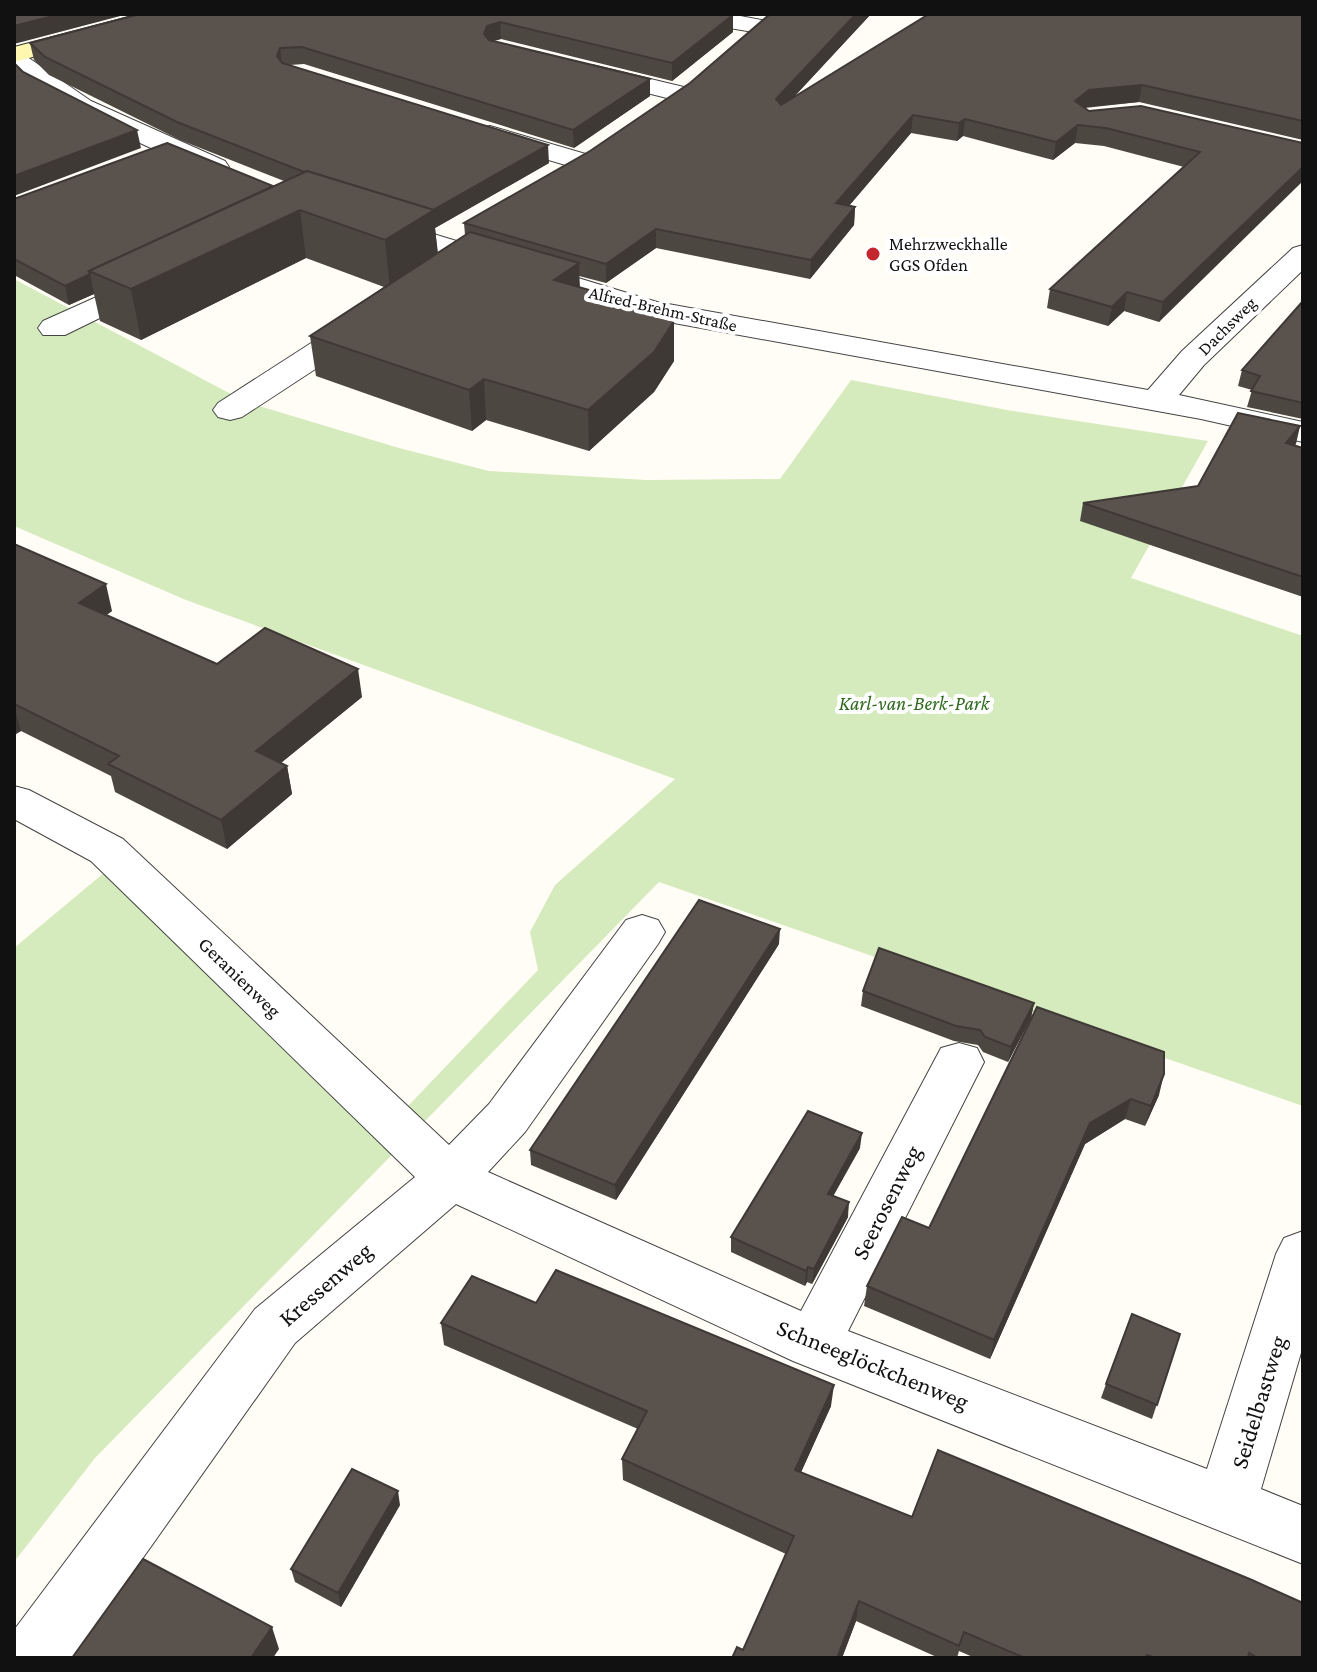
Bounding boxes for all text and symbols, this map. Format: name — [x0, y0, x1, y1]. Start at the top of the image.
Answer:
place label: Mehrzweckhalle GGS Ofden — [889, 234, 1008, 275]
marker: Mehrzweckhalle GGS Ofden — [864, 245, 882, 263]
street label: Alfred-Brehm-Straße — [587, 282, 739, 336]
street label: Dachsweg — [1194, 293, 1260, 359]
park label: Karl-van-Berk-Park — [839, 692, 991, 714]
street label: Geranienweg — [194, 932, 286, 1023]
street label: Seerosenweg — [846, 1140, 927, 1264]
street label: Kressenweg — [273, 1236, 377, 1332]
street label: Schneeglöckchenweg — [773, 1313, 973, 1415]
street label: Seidelbastweg — [1225, 1332, 1291, 1472]

